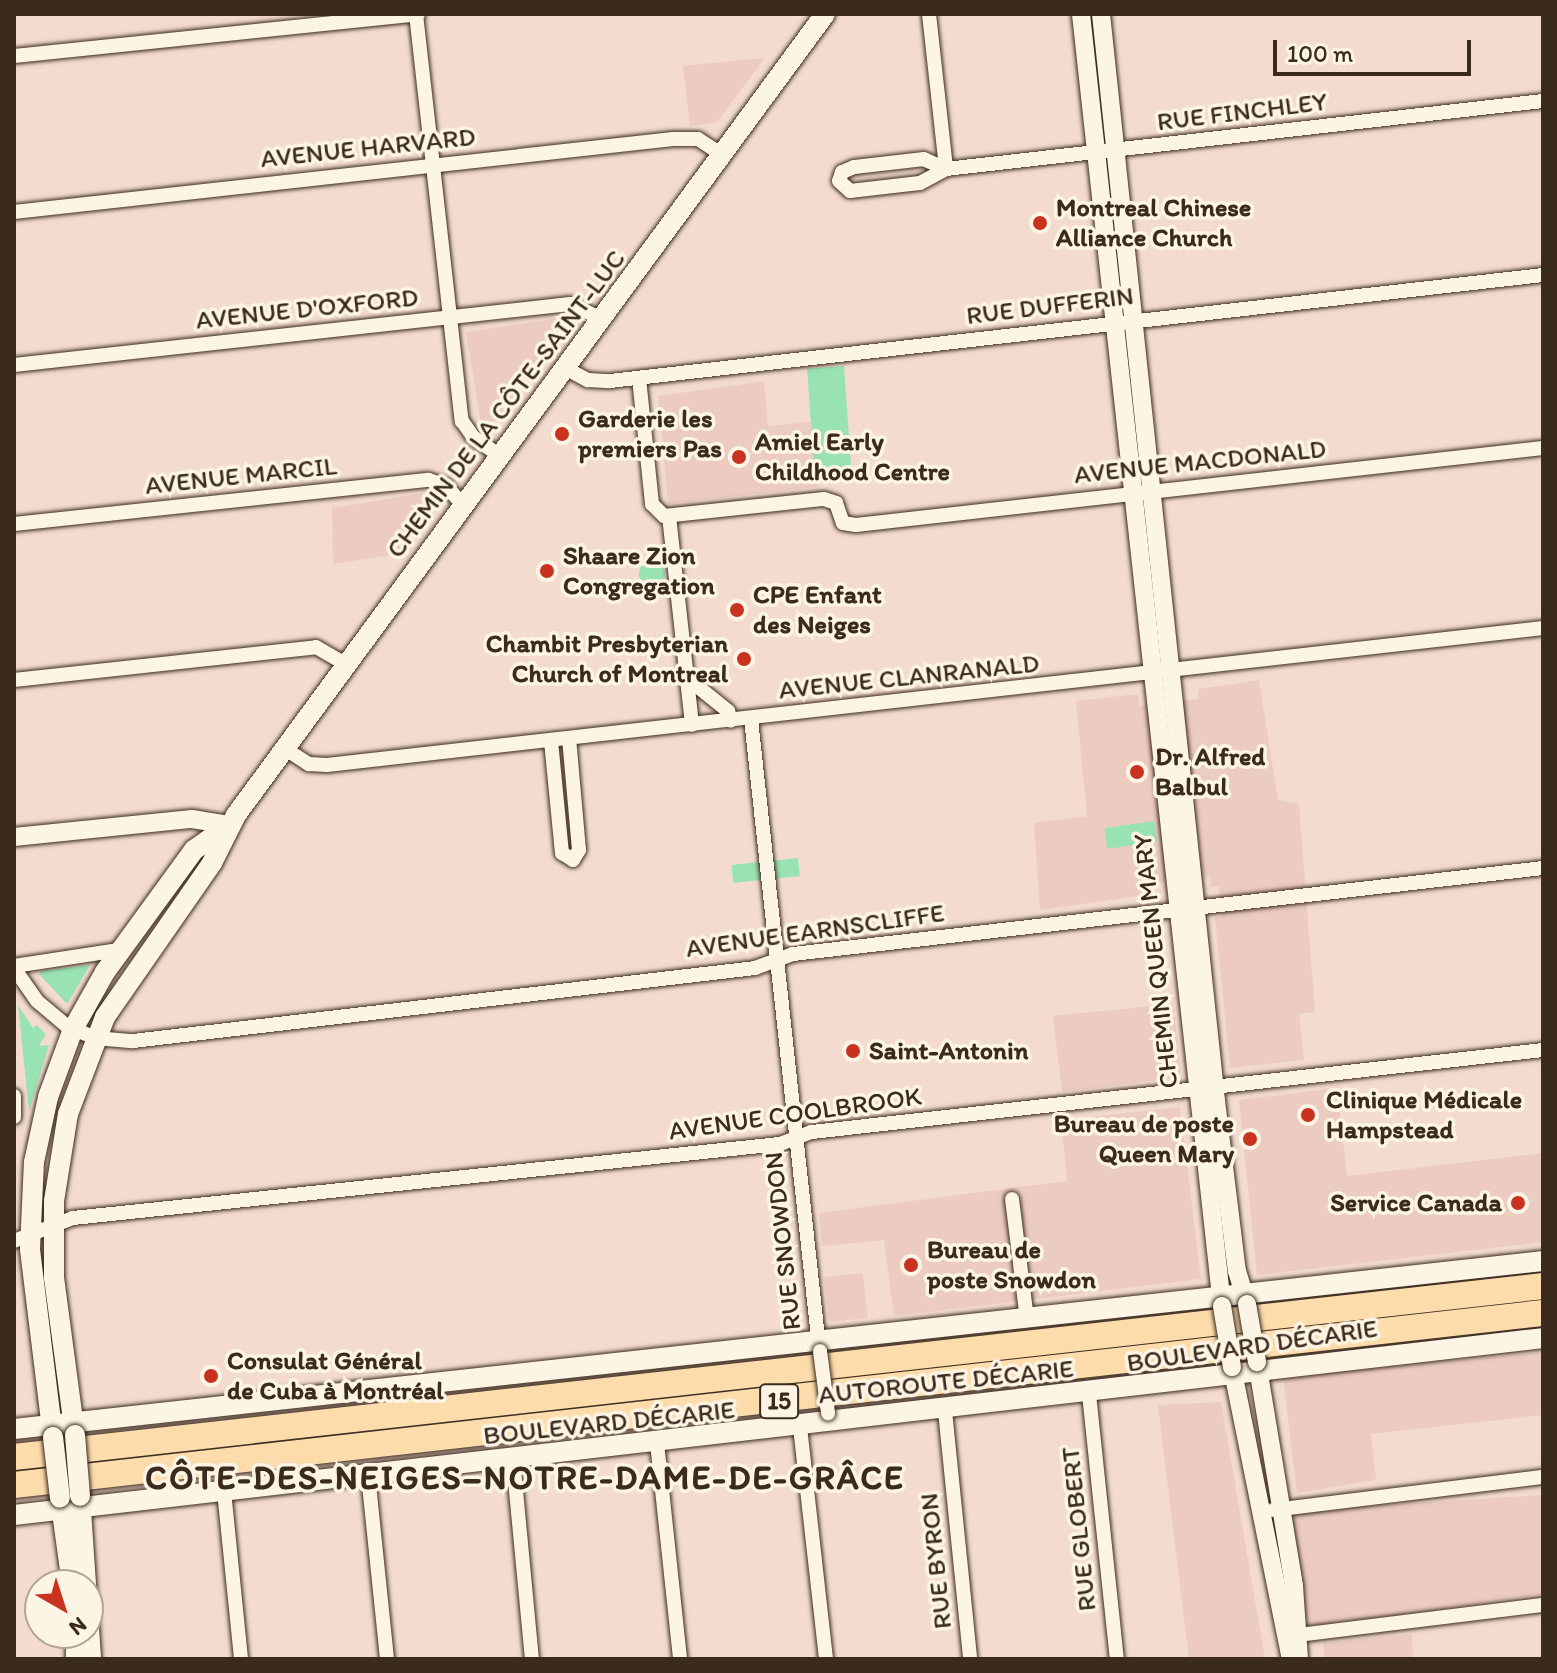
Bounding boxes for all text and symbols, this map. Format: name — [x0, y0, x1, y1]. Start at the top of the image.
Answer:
scale bar — [1277, 24, 1475, 74]
text: 100 m — [1287, 39, 1353, 68]
street label: RUE FINCHLEY — [1155, 86, 1329, 138]
street label: AVENUE HARVARD — [259, 121, 477, 175]
place label: Montreal Chinese Alliance Church — [1056, 192, 1251, 254]
marker: Montreal Chinese Alliance Church — [1031, 214, 1049, 232]
street label: CHEMIN DE LA CÔTE-SAINT-LUC — [380, 244, 632, 564]
street label: RUE DUFFERIN — [963, 280, 1137, 332]
street label: AVENUE D'OXFORD — [195, 282, 419, 336]
place label: Garderie les premiers Pas — [578, 403, 722, 464]
marker: Garderie les premiers Pas — [553, 425, 571, 443]
place label: Amiel Early Childhood Centre — [755, 426, 950, 488]
street label: AVENUE MACDONALD — [1072, 433, 1328, 491]
marker: Amiel Early Childhood Centre — [730, 448, 748, 466]
street label: AVENUE MARCIL — [145, 451, 337, 501]
place label: Shaare Zion Congregation — [563, 540, 715, 602]
marker: Shaare Zion Congregation — [538, 562, 556, 580]
place label: CPE Enfant des Neiges — [753, 579, 882, 640]
marker: CPE Enfant des Neiges — [728, 601, 746, 619]
place label: Chambit Presbyterian Church of Montreal — [485, 628, 728, 690]
street label: AVENUE CLANRANALD — [777, 648, 1041, 706]
marker: Chambit Presbyterian Church of Montreal — [735, 650, 753, 668]
place label: Dr. Alfred Balbul — [1155, 741, 1266, 802]
marker: Dr. Alfred Balbul — [1126, 761, 1148, 783]
street label: CHEMIN QUEEN MARY — [1127, 832, 1185, 1090]
street label: AVENUE EARNSCLIFFE — [684, 897, 946, 965]
place label: Saint-Antonin — [869, 1035, 1028, 1067]
marker: Saint-Antonin — [844, 1042, 862, 1060]
street label: AVENUE COOLBROOK — [667, 1081, 923, 1147]
place label: Clinique Médicale Hampstead — [1326, 1084, 1522, 1146]
marker: Clinique Médicale Hampstead — [1297, 1104, 1319, 1126]
place label: Bureau de poste Queen Mary — [1053, 1108, 1234, 1170]
marker: Bureau de poste Queen Mary — [1241, 1130, 1259, 1148]
street label: RUE SNOWDON — [758, 1150, 808, 1332]
place label: Service Canada — [1330, 1187, 1502, 1219]
marker: Service Canada — [1509, 1194, 1527, 1212]
place label: Bureau de poste Snowdon — [927, 1234, 1096, 1296]
marker: Bureau de poste Snowdon — [902, 1256, 920, 1274]
street label: BOULEVARD DÉCARIE — [1125, 1313, 1379, 1379]
place label: Consulat Général de Cuba à Montréal — [227, 1345, 443, 1406]
street label: AUTOROUTE DÉCARIE — [817, 1353, 1075, 1411]
marker: Consulat Général de Cuba à Montréal — [202, 1367, 220, 1385]
road number: 15 — [759, 1381, 799, 1421]
street label: BOULEVARD DÉCARIE — [482, 1394, 736, 1452]
street label: RUE GLOBERT — [1055, 1445, 1103, 1613]
district label: CÔTE-DES-NEIGES–NOTRE-DAME-DE-GRÂCE — [145, 1458, 905, 1498]
street label: RUE BYRON — [913, 1491, 959, 1631]
north arrow — [24, 1569, 104, 1649]
text: N — [64, 1611, 92, 1642]

